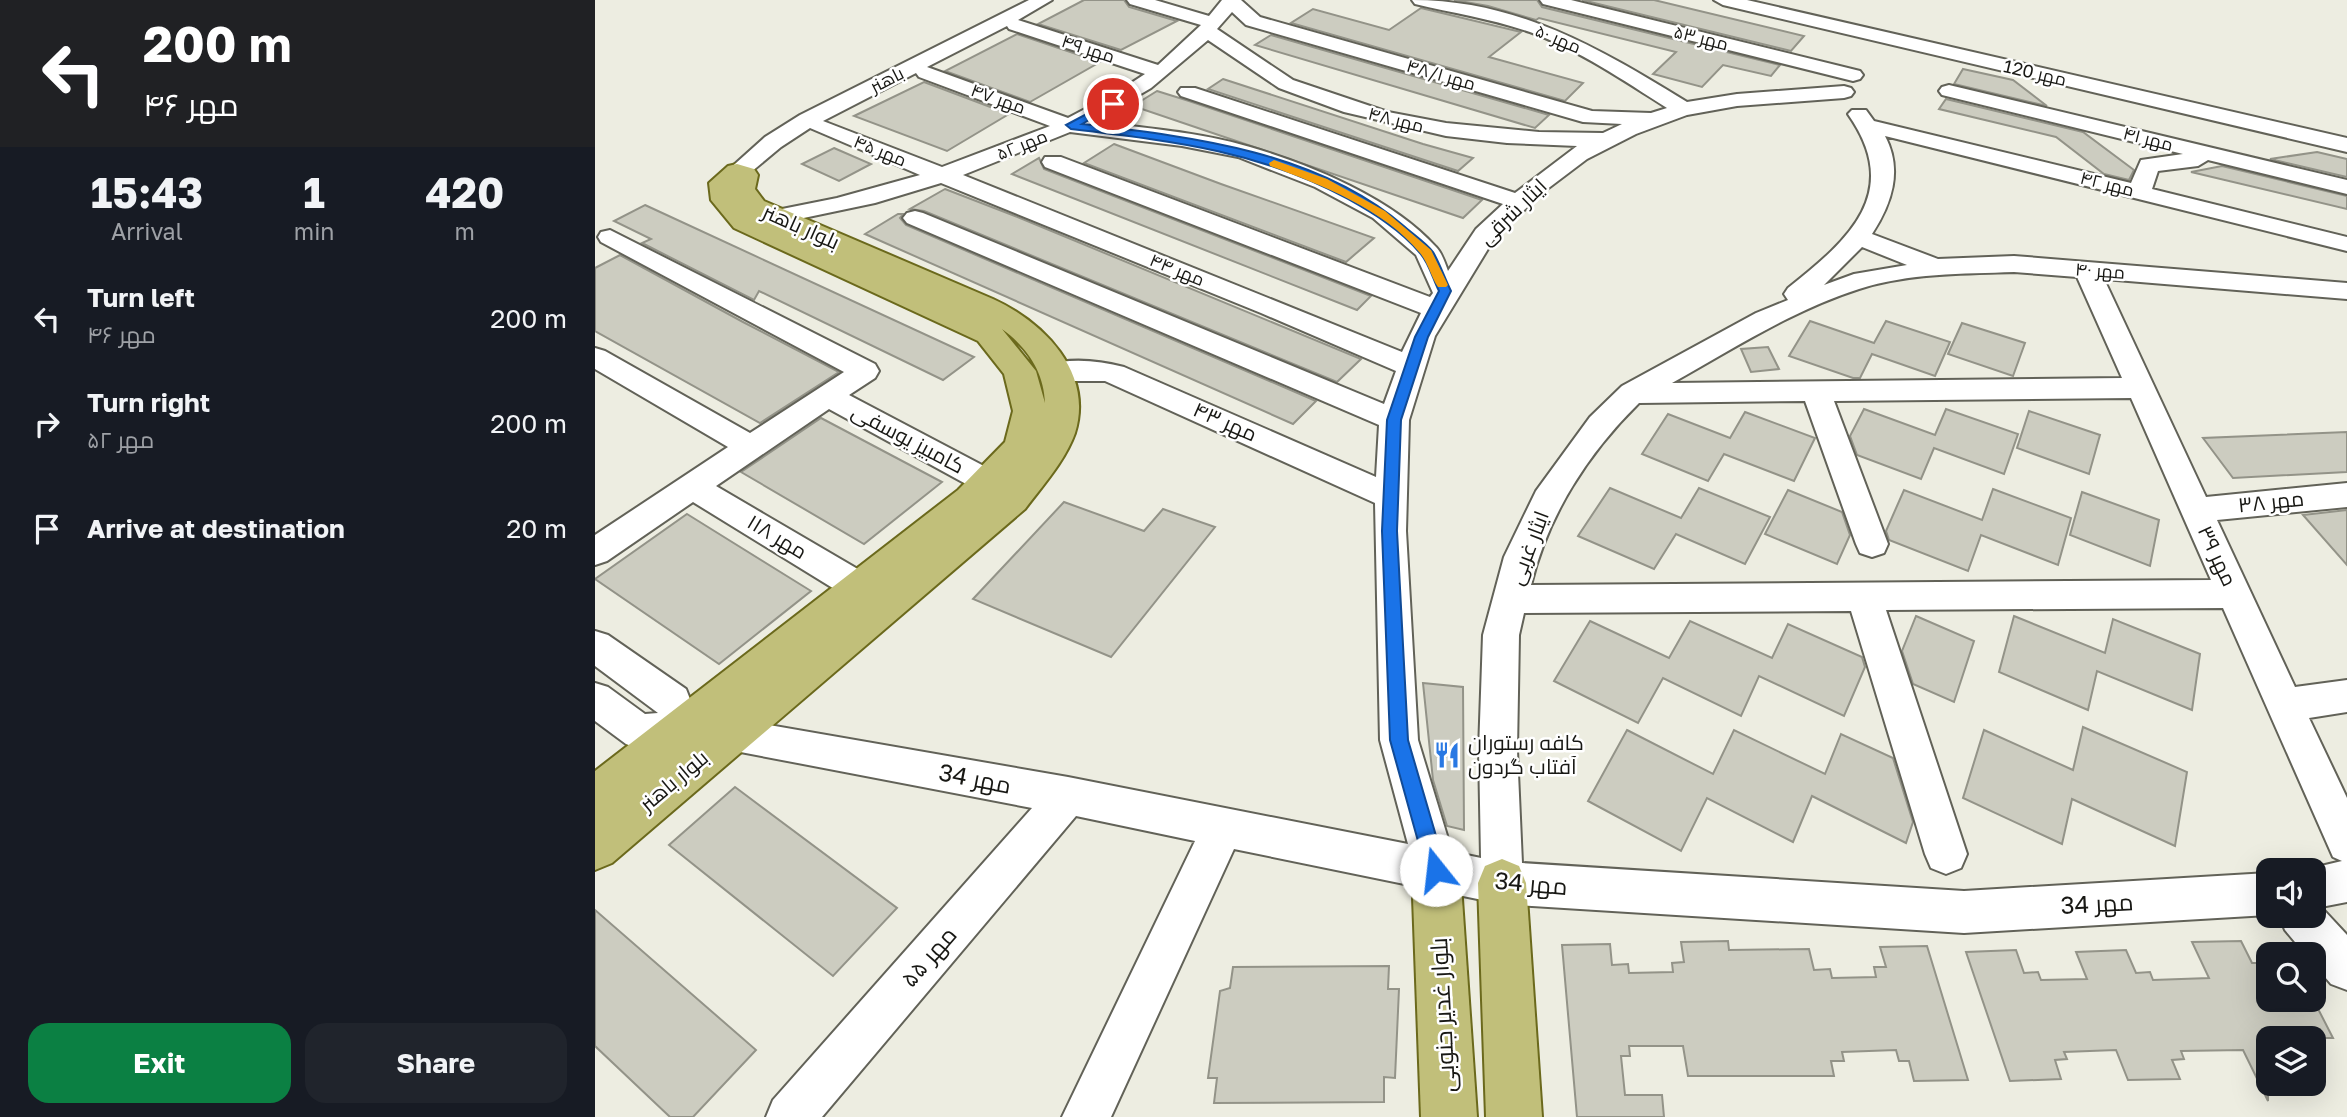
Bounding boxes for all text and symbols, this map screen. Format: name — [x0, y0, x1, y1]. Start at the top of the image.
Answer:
text: 200 m — [143, 14, 292, 73]
street label: مهر ۵۰ — [1532, 19, 1585, 58]
street label: مهر ۵۳ — [1671, 20, 1731, 55]
icon: left — [28, 28, 119, 119]
street label: مهر ۴۹ — [1059, 29, 1118, 68]
street label: مهر ۴۸/۱ — [1404, 54, 1478, 95]
street label: مهر 120 — [2001, 54, 2069, 91]
street label: باهنر — [865, 61, 908, 98]
pin — [1083, 74, 1143, 134]
street label: مهر ۴۷ — [968, 78, 1029, 119]
text: مهر ۴۶ — [143, 85, 239, 123]
icon: arrive — [1094, 85, 1132, 123]
street label: مهر ۴۸ — [1366, 102, 1426, 138]
street label: مهر ۴۱ — [2121, 121, 2176, 156]
street label: مهر ۵۲ — [993, 124, 1051, 165]
street label: مهر ۴۵ — [850, 130, 910, 172]
street label: مهر ۴۲ — [2078, 166, 2136, 201]
text: 15:43 — [91, 167, 203, 217]
text: 1 — [303, 167, 325, 217]
text: 420 — [425, 167, 504, 217]
street label: ایثار شرقی — [1473, 172, 1553, 251]
street label: بلوار باهنر — [758, 197, 844, 255]
text: Arrival — [111, 217, 183, 245]
text: min — [294, 217, 335, 245]
text: m — [455, 217, 475, 245]
street label: مهر ۴۴ — [1146, 248, 1208, 291]
street label: مهر ۴۰ — [2074, 257, 2126, 284]
text: Turn left — [87, 282, 195, 313]
icon: left — [28, 300, 66, 338]
text: 200 m — [490, 303, 567, 334]
text: مهر ۴۶ — [87, 320, 156, 348]
text: Turn right — [87, 387, 210, 418]
street label: مهر ۴۳ — [1189, 396, 1261, 448]
street label: کامبیز یوسفی — [847, 398, 969, 480]
icon: right — [28, 405, 66, 443]
text: 200 m — [490, 408, 567, 439]
text: مهر ۵۲ — [87, 425, 154, 453]
street label: مهر ۳۸ — [2237, 485, 2305, 518]
street label: ایثار غربی — [1502, 507, 1555, 589]
street label: مهر ۱۱۸ — [742, 508, 812, 565]
icon: arrive — [28, 510, 66, 548]
text: Arrive at destination — [87, 513, 345, 544]
text: 20 m — [506, 513, 567, 544]
street label: مهر ۳۹ — [2192, 521, 2243, 591]
place label: کافه رستوران آفتاب گردون — [1468, 729, 1584, 780]
restaurant icon: کافه رستوران آفتاب گردون — [1432, 740, 1462, 770]
street label: بلوار باهنر — [633, 744, 713, 817]
street label: مهر 34 — [936, 756, 1014, 800]
position arrow — [1399, 833, 1473, 907]
map controls — [2256, 858, 2326, 1096]
button: sound — [2256, 858, 2326, 928]
street label: مهر 34 — [1493, 865, 1569, 901]
street label: مهر 34 — [2060, 886, 2134, 920]
street label: مهر ۵۵ — [894, 920, 963, 993]
street label: بلوار غدیر جنوبی — [1423, 937, 1461, 1093]
button: search — [2256, 942, 2326, 1012]
button: Exit — [28, 1023, 291, 1103]
button: Share — [305, 1023, 567, 1103]
button: layers — [2256, 1026, 2326, 1096]

